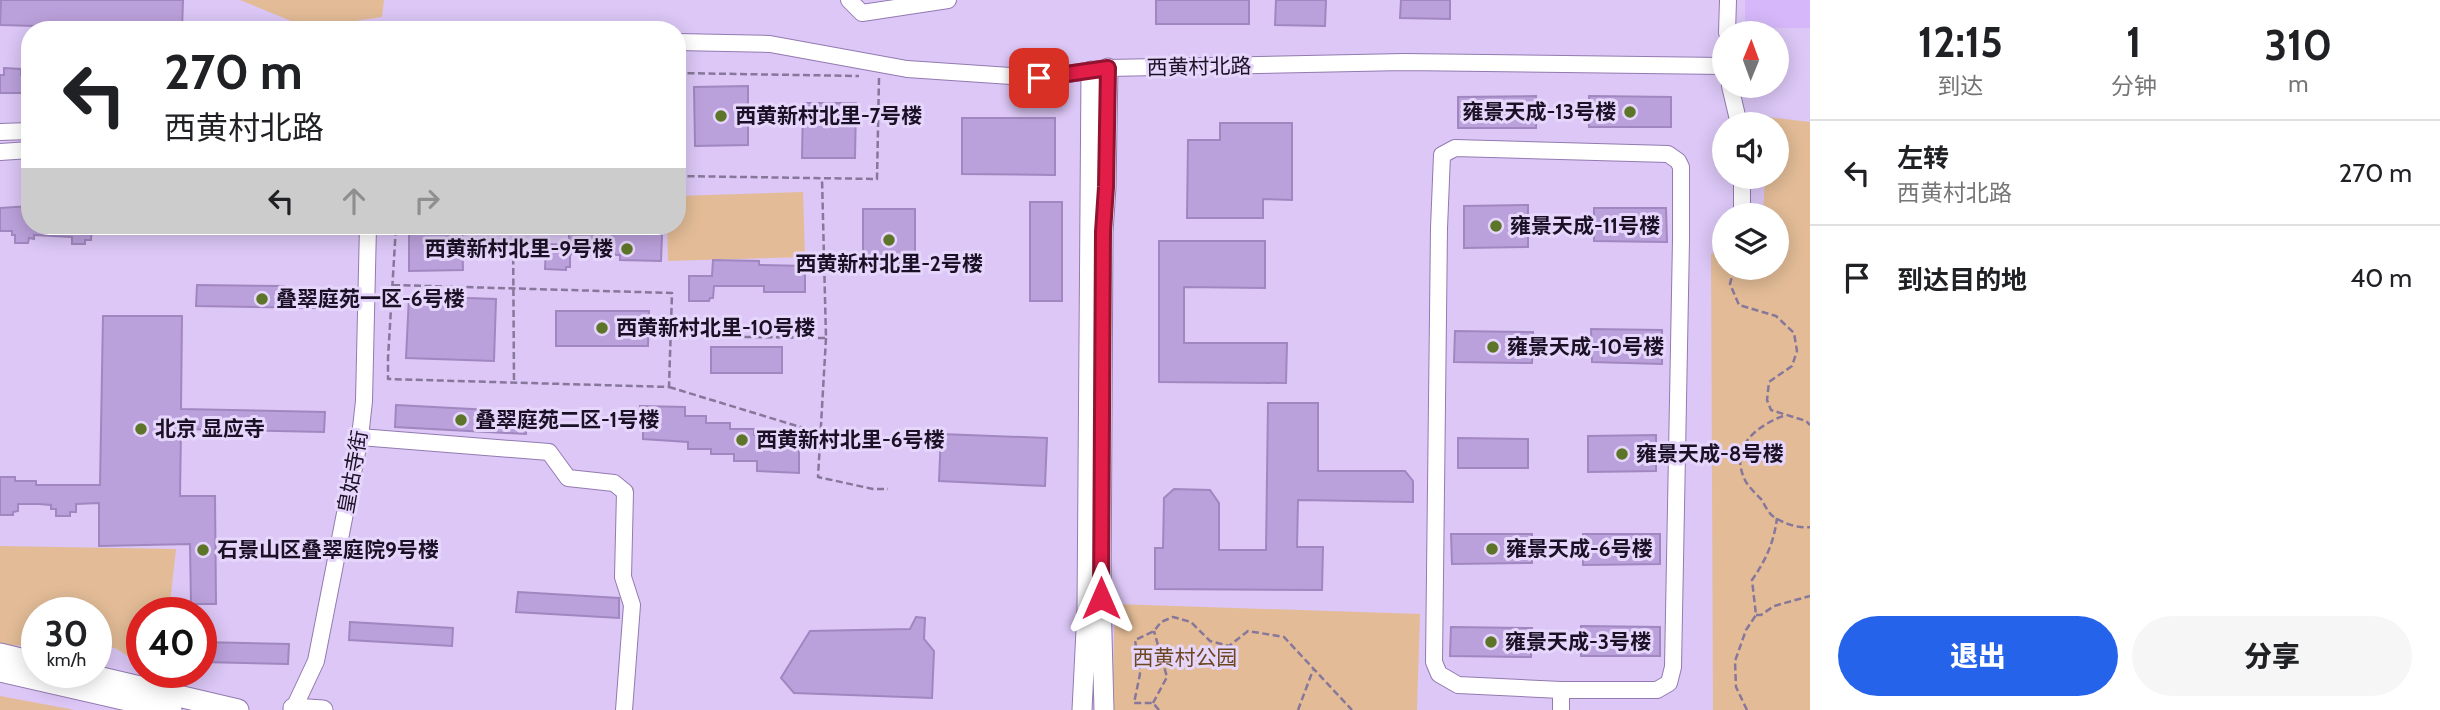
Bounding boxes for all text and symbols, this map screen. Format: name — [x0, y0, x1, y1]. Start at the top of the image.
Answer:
text: 12:15 — [1918, 16, 2003, 68]
text: 1 — [2126, 16, 2141, 68]
text: 310 — [2264, 19, 2332, 71]
north arrow — [1712, 21, 1788, 98]
map controls — [1712, 21, 1789, 280]
text: 270 m — [164, 42, 303, 101]
pin — [1009, 48, 1069, 108]
icon: left — [49, 49, 140, 140]
street label: 西黄村北路 — [1146, 53, 1252, 80]
icon: arrive — [1020, 59, 1058, 97]
text: m — [2288, 70, 2308, 98]
text: 到达 — [1937, 72, 1983, 100]
text: 分钟 — [2111, 72, 2157, 100]
place label: 雍景天成-13号楼 — [1462, 99, 1616, 124]
place label: 西黄新村北里-7号楼 — [735, 103, 922, 128]
marker: 雍景天成-13号楼 — [1622, 104, 1638, 120]
text: 西黄村北路 — [164, 108, 324, 147]
marker: 西黄新村北里-7号楼 — [713, 108, 729, 124]
button: sound — [1712, 112, 1789, 189]
text: 左转 — [1897, 142, 1949, 174]
icon: left — [1838, 154, 1876, 192]
text: 270 m — [2339, 157, 2412, 189]
text: 西黄村北路 — [1897, 179, 2012, 207]
icon: left — [262, 182, 300, 220]
icon: ahead — [335, 182, 373, 220]
icon: right — [408, 182, 446, 220]
button: layers — [1712, 203, 1789, 280]
place label: 雍景天成-11号楼 — [1510, 213, 1660, 238]
marker: 雍景天成-11号楼 — [1488, 218, 1504, 234]
marker: 西黄新村北里-2号楼 — [881, 232, 897, 248]
place label: 西黄新村北里-9号楼 — [424, 236, 613, 261]
marker: 西黄新村北里-9号楼 — [619, 241, 635, 257]
place label: 西黄新村北里-2号楼 — [795, 251, 983, 276]
icon: arrive — [1838, 259, 1876, 297]
text: 40 m — [2350, 262, 2412, 294]
text: 到达目的地 — [1897, 264, 2027, 296]
place label: 叠翠庭苑一区-6号楼 — [276, 286, 465, 311]
marker: 叠翠庭苑一区-6号楼 — [254, 291, 270, 307]
place label: 西黄新村北里-10号楼 — [616, 315, 815, 340]
marker: 西黄新村北里-10号楼 — [594, 320, 610, 336]
place label: 雍景天成-10号楼 — [1507, 334, 1664, 359]
marker: 雍景天成-10号楼 — [1485, 339, 1501, 355]
place label: 叠翠庭苑二区-1号楼 — [475, 407, 659, 432]
marker: 叠翠庭苑二区-1号楼 — [453, 412, 469, 428]
place label: 北京 显应寺 — [155, 416, 265, 441]
marker: 北京 显应寺 — [133, 421, 149, 437]
place label: 西黄新村北里-6号楼 — [756, 427, 945, 452]
street label: 皇姑寺街 — [333, 428, 372, 515]
marker: 西黄新村北里-6号楼 — [734, 432, 750, 448]
place label: 雍景天成-8号楼 — [1636, 441, 1783, 466]
marker: 雍景天成-8号楼 — [1614, 446, 1630, 462]
place label: 雍景天成-6号楼 — [1506, 536, 1653, 561]
place label: 石景山区叠翠庭院9号楼 — [217, 537, 439, 562]
marker: 雍景天成-6号楼 — [1484, 541, 1500, 557]
marker: 石景山区叠翠庭院9号楼 — [195, 542, 211, 558]
position arrow — [1064, 561, 1138, 635]
speed limit sign: 40 — [126, 597, 217, 688]
text: 30 — [45, 612, 88, 655]
button: 退出 — [1838, 616, 2118, 696]
button: 分享 — [2132, 616, 2412, 696]
place label: 雍景天成-3号楼 — [1505, 629, 1651, 654]
marker: 雍景天成-3号楼 — [1483, 634, 1499, 650]
park label: 西黄村公园 — [1133, 645, 1238, 670]
text: km/h — [47, 649, 86, 671]

